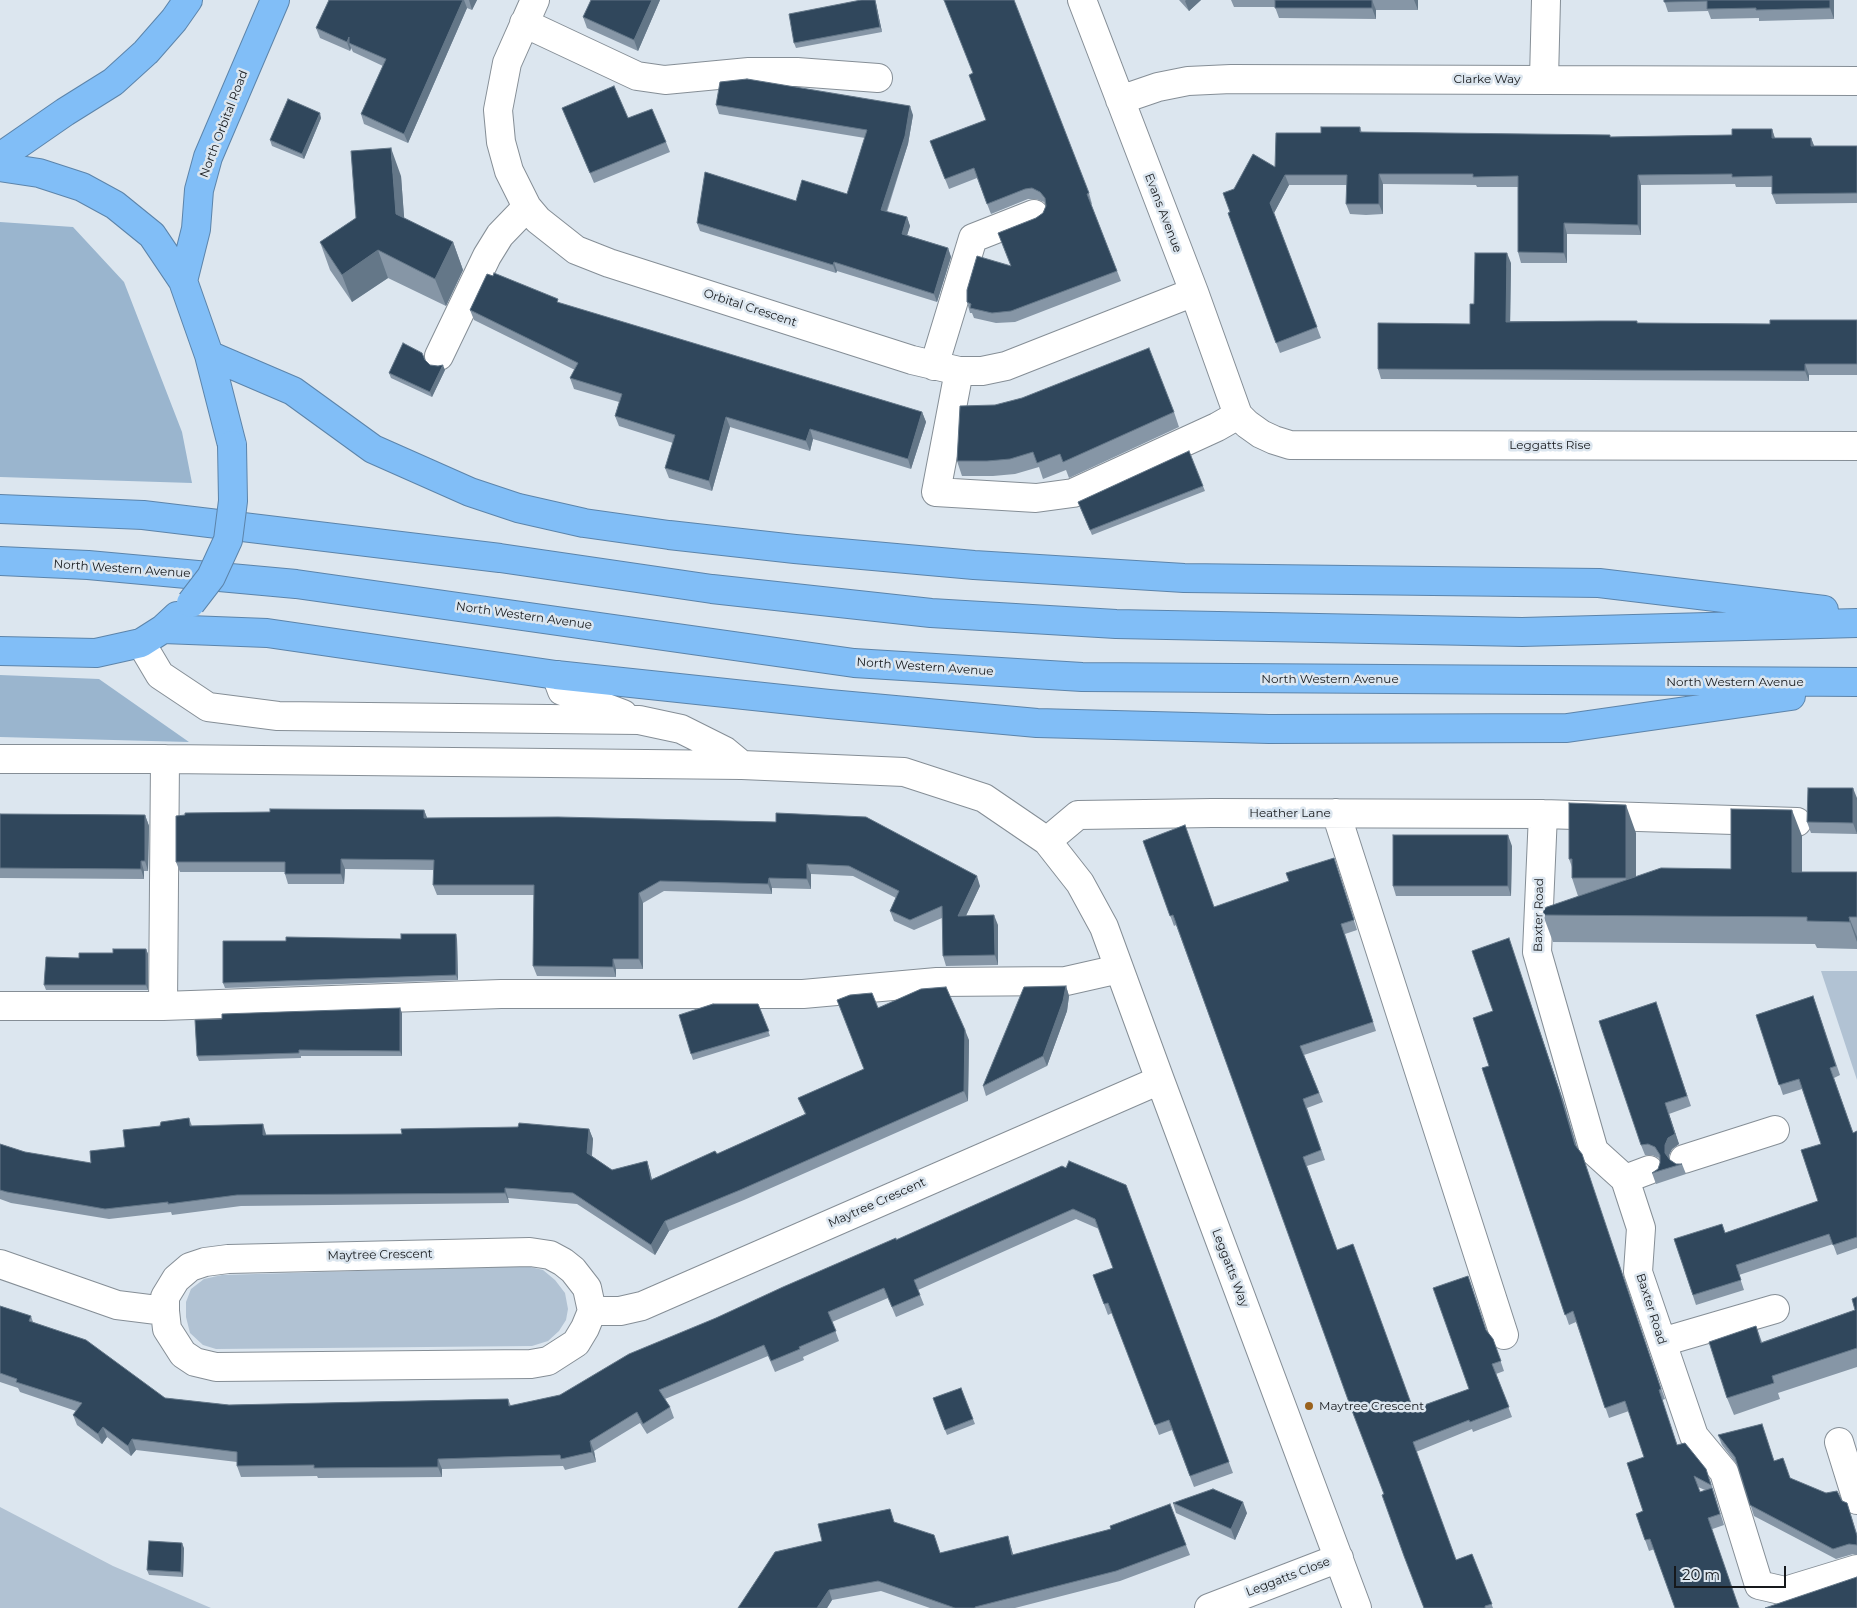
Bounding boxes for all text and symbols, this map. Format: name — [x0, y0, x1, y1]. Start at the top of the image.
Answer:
street label: North Orbital Road — [197, 68, 251, 180]
street label: Clarke Way — [1454, 72, 1520, 86]
street label: Evans Avenue — [1141, 171, 1185, 255]
street label: Orbital Crescent — [702, 286, 798, 330]
street label: Leggatts Rise — [1509, 438, 1591, 452]
street label: North Western Avenue — [53, 557, 191, 581]
street label: North Western Avenue — [455, 599, 593, 633]
street label: North Western Avenue — [856, 655, 994, 679]
street label: North Western Avenue — [1261, 672, 1399, 686]
street label: North Western Avenue — [1666, 675, 1804, 689]
street label: Heather Lane — [1249, 806, 1331, 820]
street label: Baxter Road — [1531, 878, 1547, 952]
street label: Maytree Crescent — [826, 1175, 928, 1231]
street label: Leggatts Way — [1209, 1227, 1251, 1309]
street label: Maytree Crescent — [327, 1247, 433, 1263]
street label: Baxter Road — [1633, 1272, 1669, 1346]
place label: Maytree Crescent — [1319, 1399, 1424, 1413]
marker: Maytree Crescent — [1303, 1400, 1315, 1412]
street label: Leggatts Close — [1244, 1554, 1332, 1600]
scale bar — [1677, 1556, 1790, 1588]
text: 20 m — [1682, 1565, 1720, 1584]

